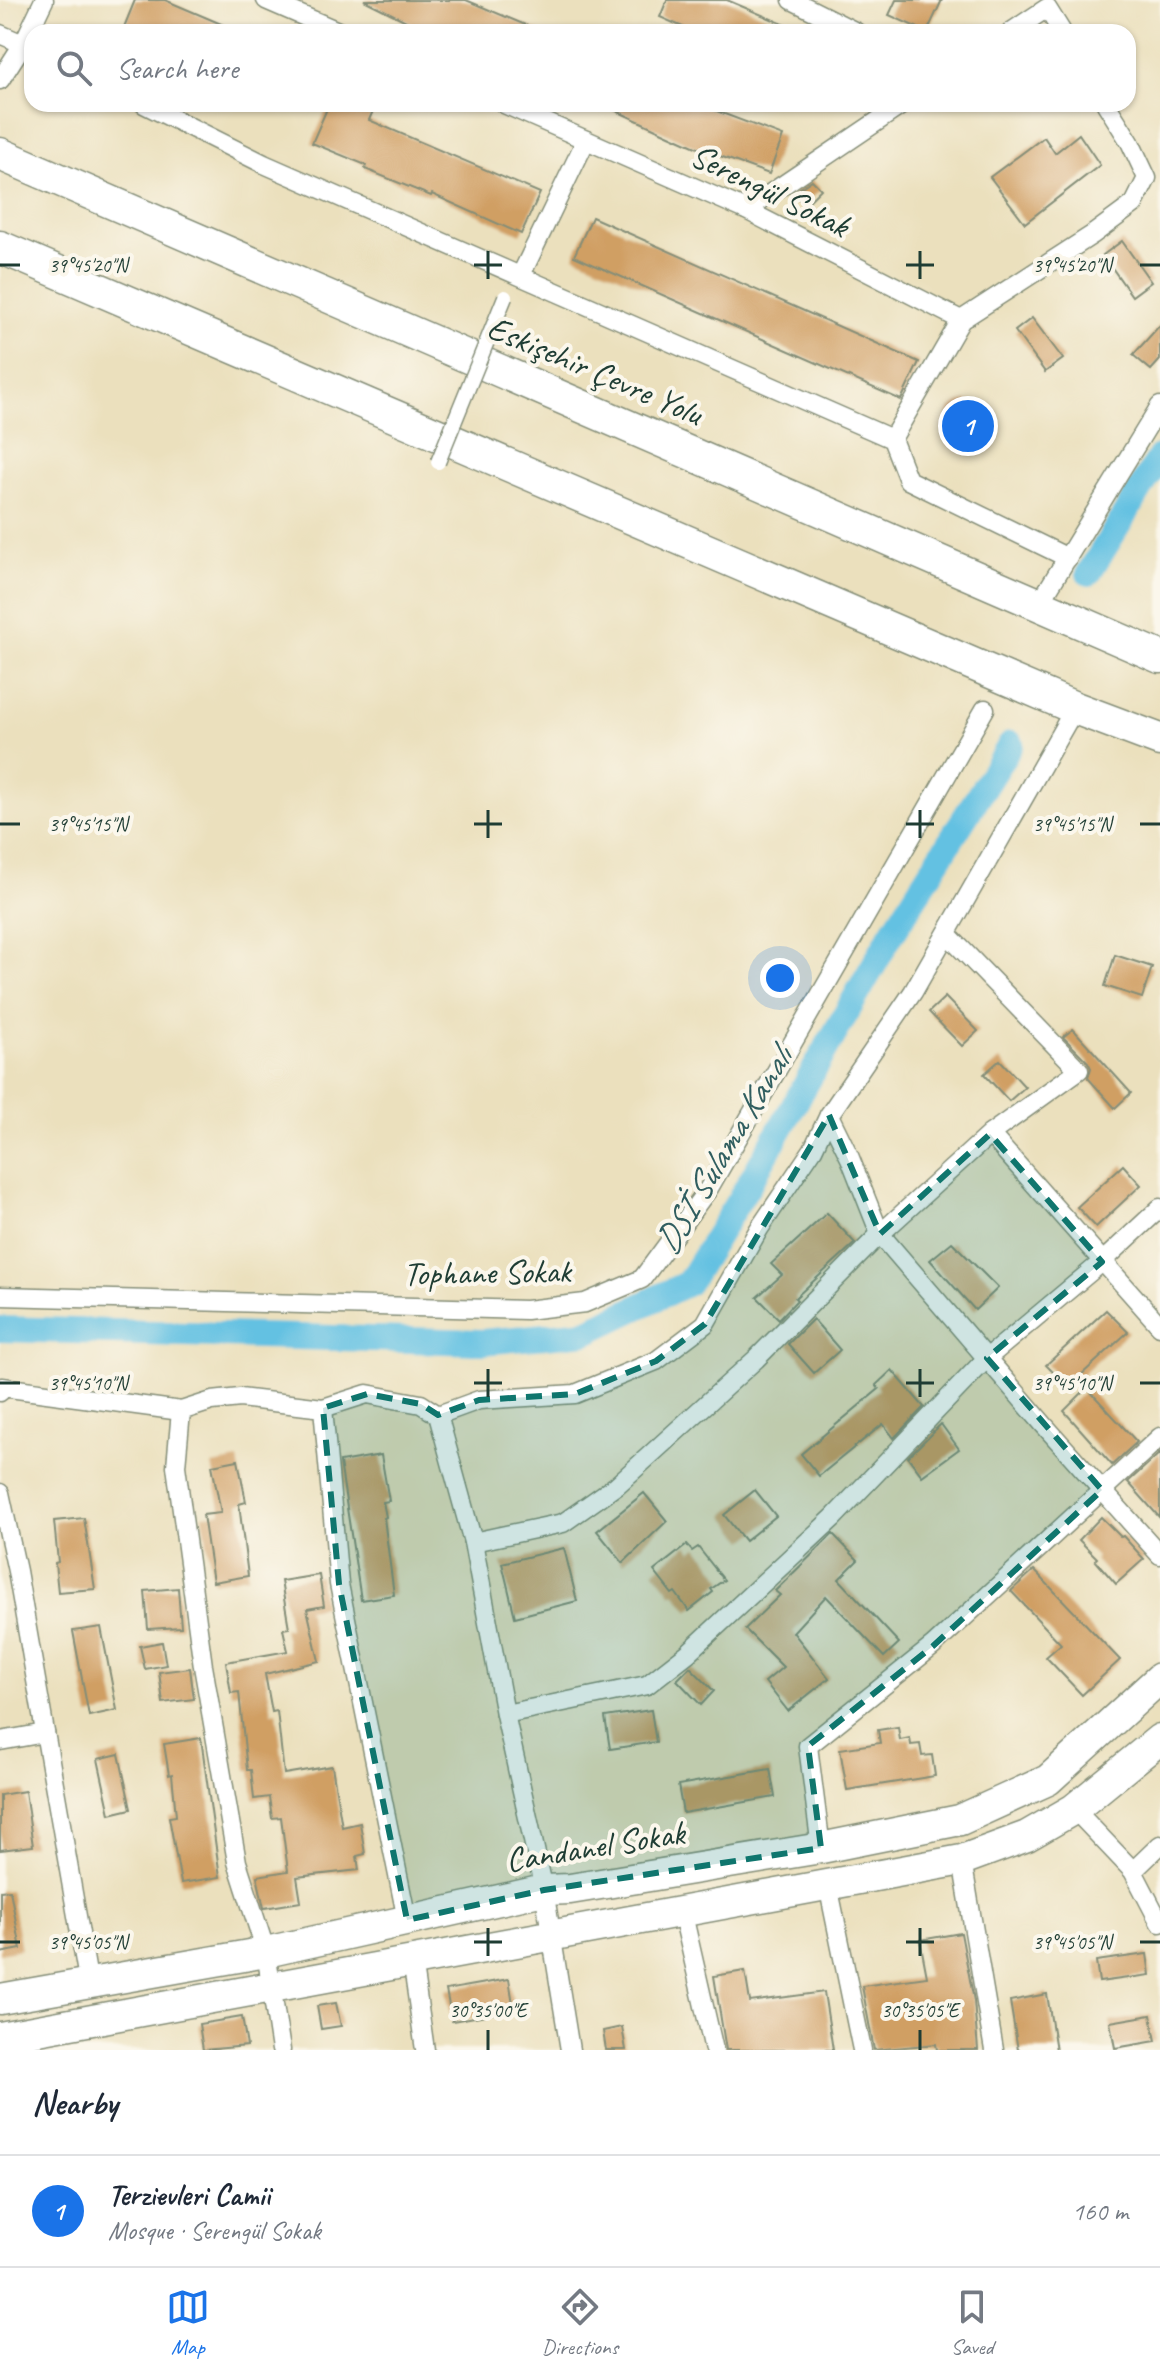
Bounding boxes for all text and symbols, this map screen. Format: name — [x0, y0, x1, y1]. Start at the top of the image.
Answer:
search box — [24, 24, 1136, 112]
icon: search — [52, 46, 96, 90]
text: Search here — [116, 49, 238, 87]
street label: Serengül Sokak — [684, 133, 858, 248]
text: 39°45'20"N — [49, 253, 130, 278]
text: 39°45'20"N — [1033, 253, 1114, 278]
street label: Eskişehir Çevre Yolu — [481, 305, 711, 436]
pin: 1 — [942, 396, 994, 456]
text: 39°45'15"N — [49, 812, 130, 837]
text: 39°45'15"N — [1033, 812, 1114, 837]
your location — [760, 958, 800, 998]
water label: DSİ Sulama Kanalı — [643, 1034, 805, 1262]
street label: Tophane Sokak — [403, 1249, 574, 1295]
text: 39°45'10"N — [49, 1371, 130, 1396]
text: 39°45'10"N — [1033, 1371, 1114, 1396]
street label: Candanel Sokak — [503, 1810, 690, 1881]
text: 39°45'05"N — [49, 1930, 130, 1955]
text: 39°45'05"N — [1033, 1930, 1114, 1955]
text: 30°35'00"E — [449, 1998, 529, 2023]
text: 30°35'05"E — [881, 1998, 961, 2023]
text: Nearby — [32, 2081, 118, 2124]
text: Terzievleri Camii — [108, 2176, 270, 2214]
text: 1 — [52, 2195, 64, 2228]
text: 160 m — [1072, 2195, 1128, 2228]
text: Mosque · Serengül Sokak — [108, 2214, 321, 2247]
tab: Map — [166, 2285, 210, 2361]
tab: Directions — [542, 2285, 618, 2361]
tab: Saved — [950, 2285, 994, 2361]

